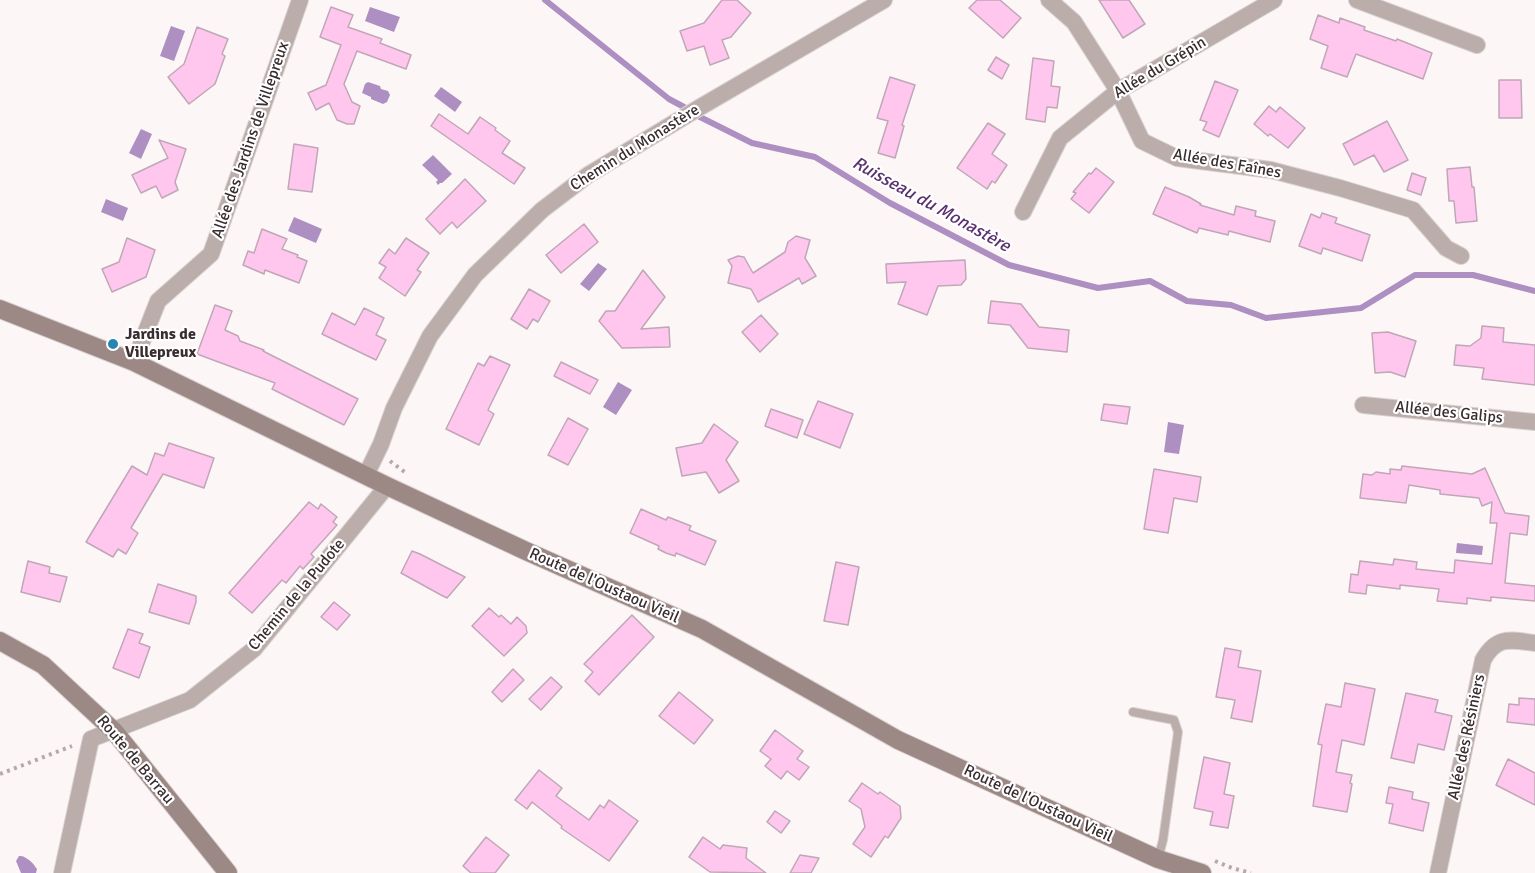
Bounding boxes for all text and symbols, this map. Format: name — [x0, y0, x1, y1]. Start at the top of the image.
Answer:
street label: Allée du Grépin — [1110, 33, 1210, 103]
street label: Allée des Jardins de Villepreux — [208, 39, 294, 241]
street label: Chemin du Monastère — [567, 100, 703, 196]
street label: Allée des Faînes — [1172, 145, 1282, 183]
water label: Ruisseau du Monastère — [848, 153, 1014, 257]
place label: Jardins de Villepreux — [125, 325, 196, 363]
marker: Jardins de Villepreux — [106, 337, 120, 351]
street label: Allée des Galips — [1394, 398, 1504, 428]
street label: Chemin de la Pudote — [245, 535, 349, 655]
street label: Route de l'Oustaou Vieil — [526, 544, 682, 628]
street label: Allée des Résiniers — [1444, 672, 1490, 802]
street label: Route de Barrau — [92, 712, 178, 808]
street label: Route de l'Oustaou Vieil — [961, 761, 1115, 847]

